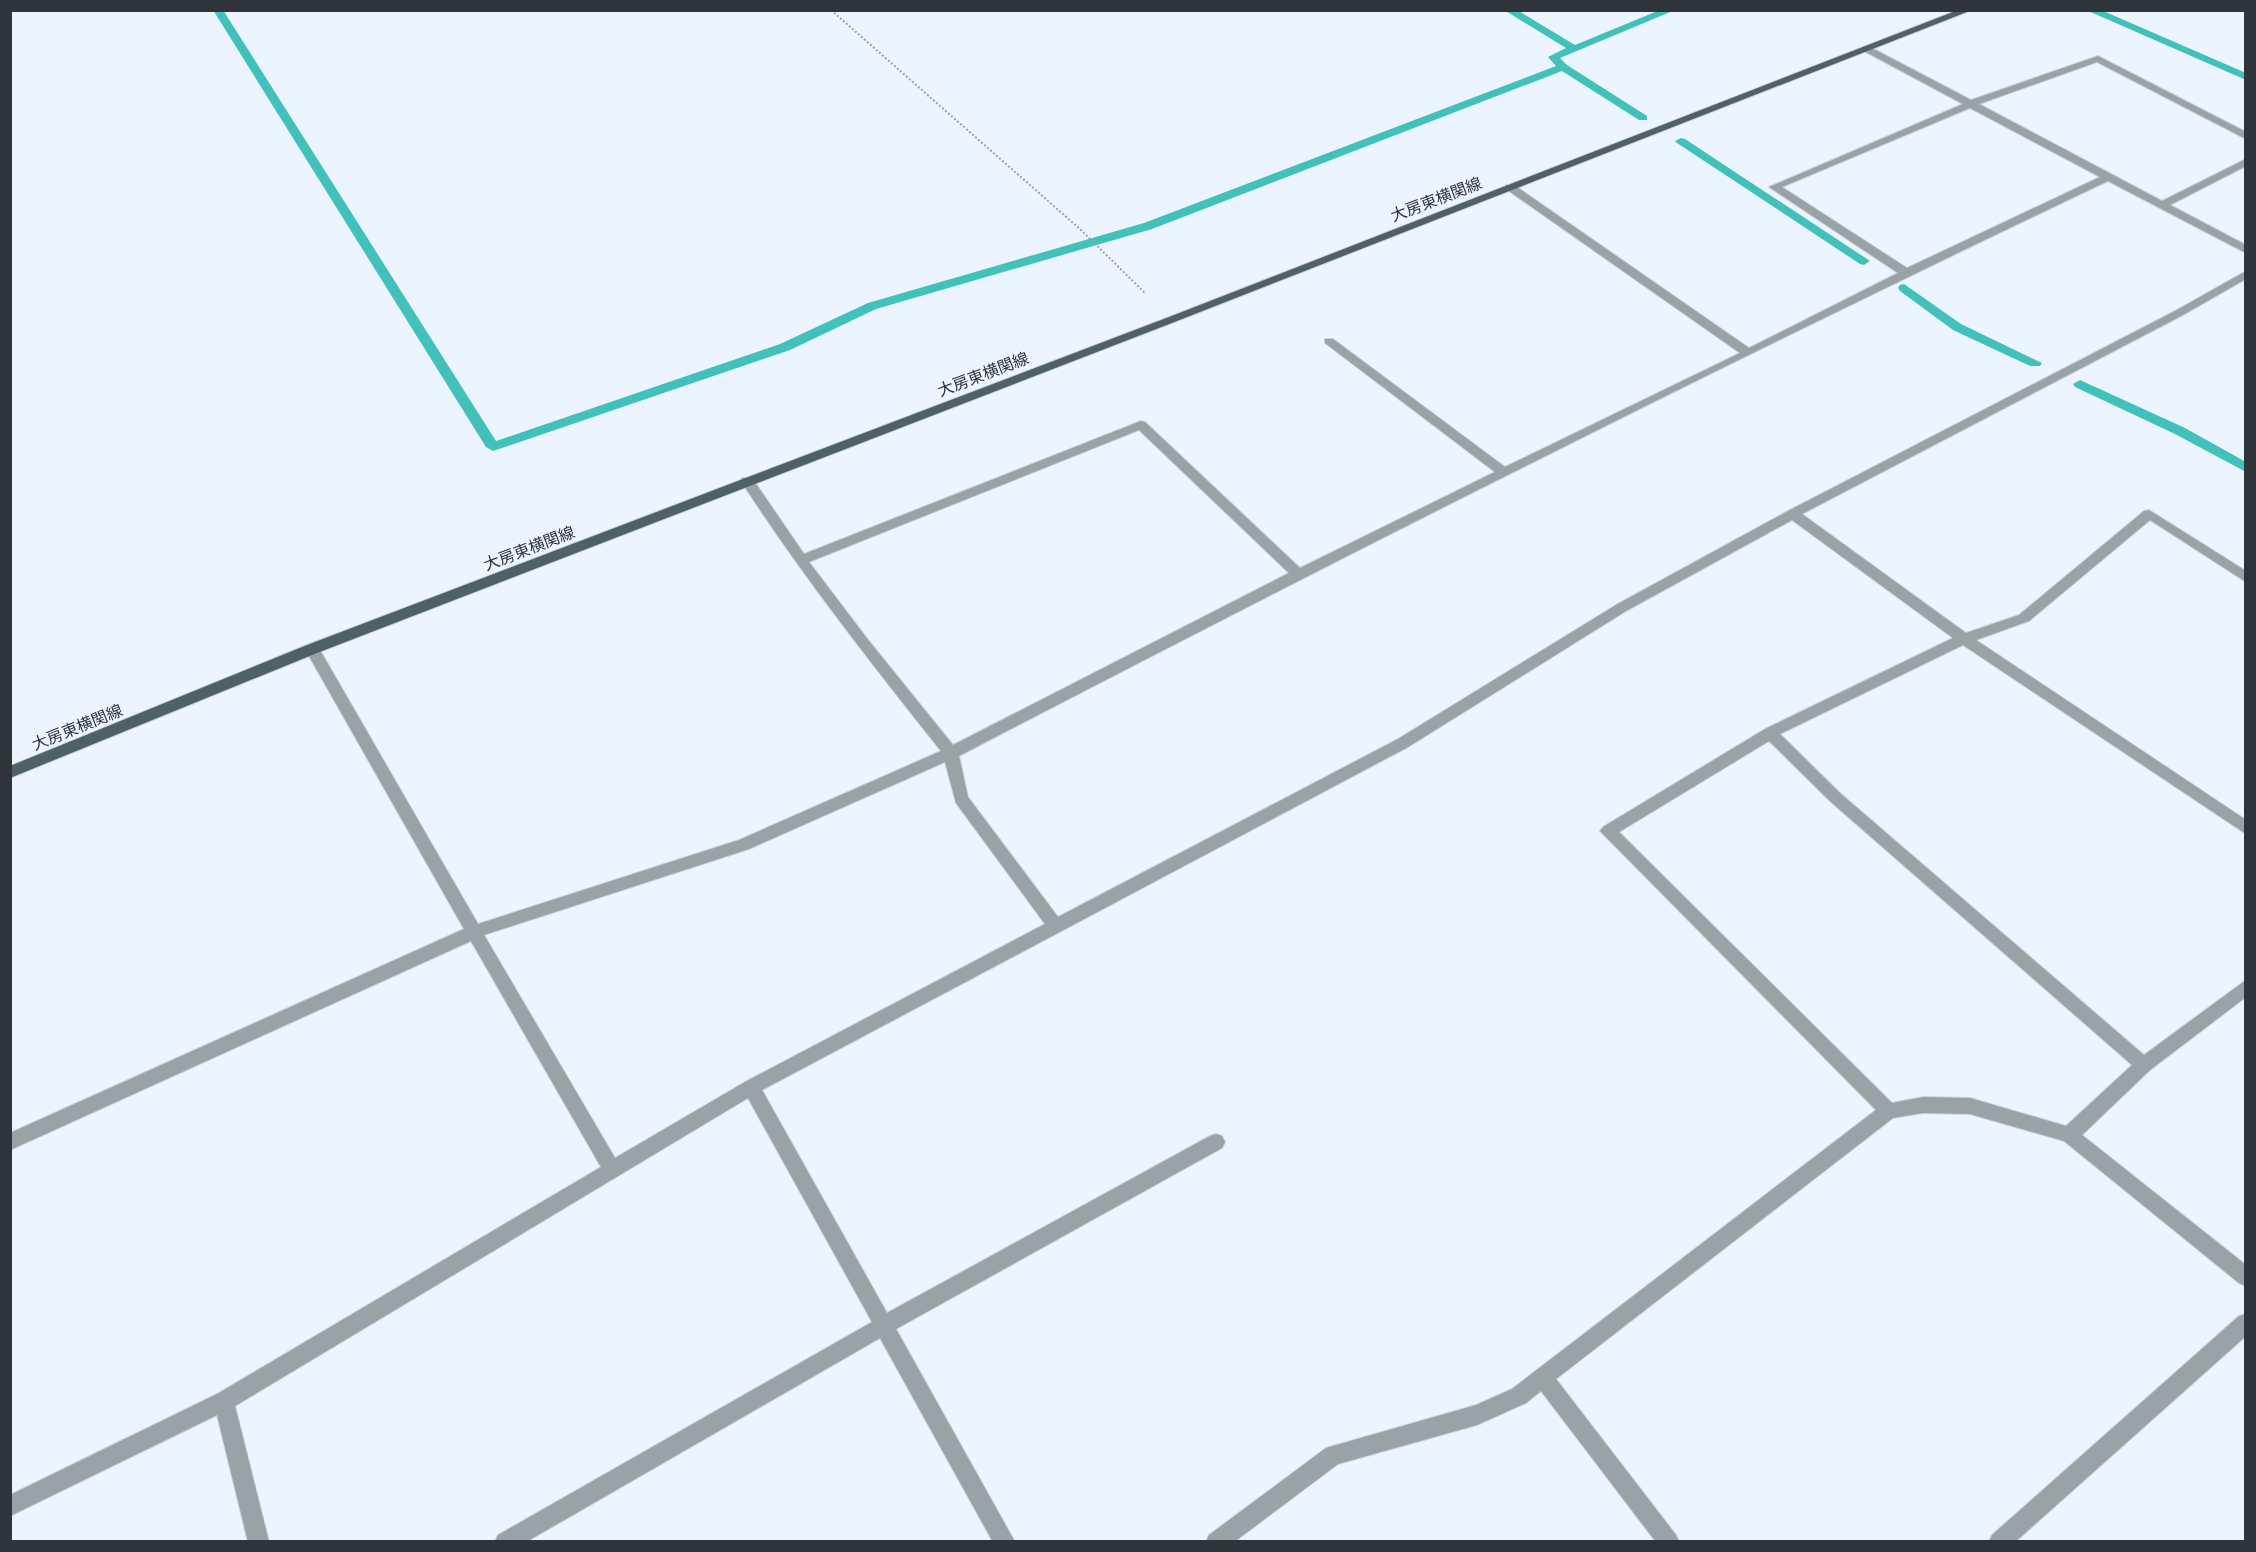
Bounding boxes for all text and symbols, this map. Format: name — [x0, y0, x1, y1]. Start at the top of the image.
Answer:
street label: 大房東横関線 — [1388, 172, 1484, 226]
street label: 大房東横関線 — [935, 347, 1031, 401]
street label: 大房東横関線 — [481, 521, 577, 575]
street label: 大房東横関線 — [29, 700, 125, 754]

